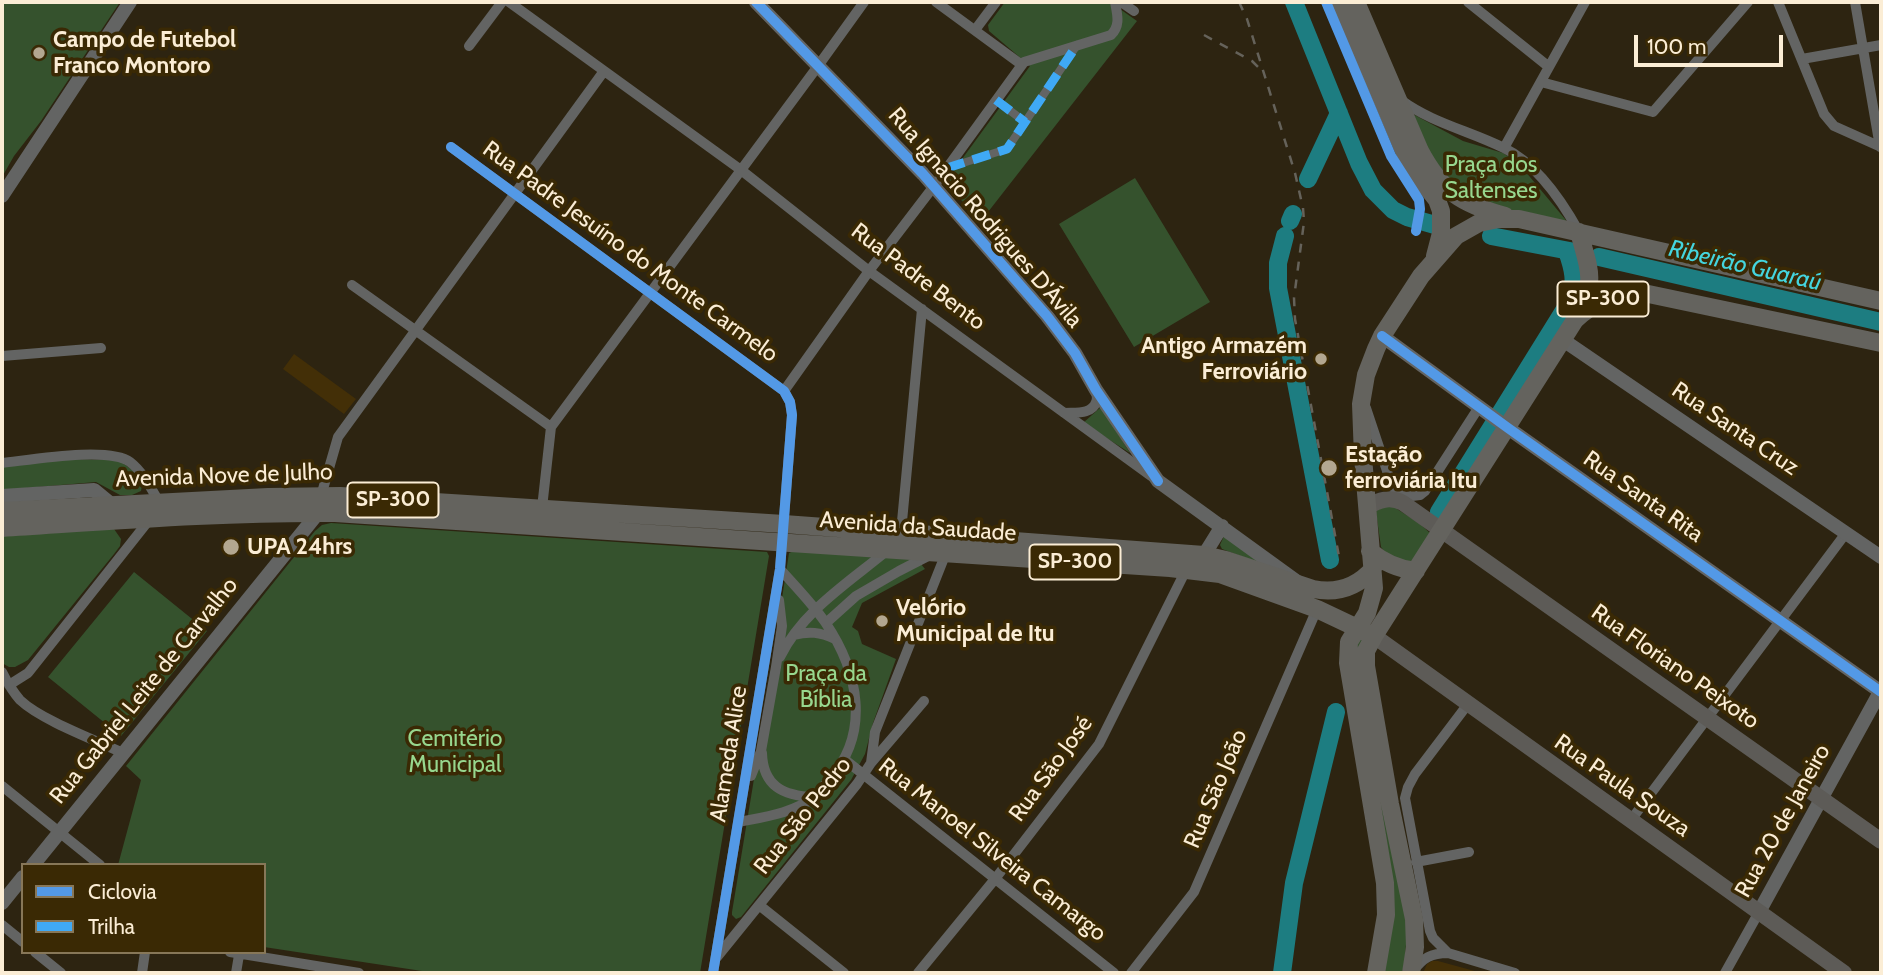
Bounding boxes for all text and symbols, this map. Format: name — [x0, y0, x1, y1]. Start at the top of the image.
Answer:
scale bar — [1638, 21, 1787, 65]
place label: Campo de Futebol Franco Montoro — [53, 26, 236, 80]
text: 100 m — [1647, 34, 1706, 59]
marker: Campo de Futebol Franco Montoro — [31, 45, 47, 61]
street label: Rua Ignacio Rodrigues D'Ávila — [882, 102, 1088, 334]
street label: Rua Padre Jesuíno do Monte Carmelo — [477, 136, 783, 368]
park label: Praça dos Saltenses — [1445, 151, 1537, 205]
street label: Rua Padre Bento — [845, 218, 991, 336]
water label: Ribeirão Guaraú — [1666, 234, 1824, 298]
road number: SP-300 — [1558, 282, 1648, 316]
place label: Antigo Armazém Ferroviário — [1141, 332, 1307, 386]
marker: Antigo Armazém Ferroviário — [1313, 351, 1329, 367]
street label: Rua Santa Cruz — [1666, 376, 1804, 482]
place label: Estação ferroviária Itu — [1345, 441, 1477, 495]
street label: Rua Santa Rita — [1578, 445, 1708, 549]
street label: Avenida Nove de Julho — [115, 458, 333, 494]
marker: Estação ferroviária Itu — [1319, 458, 1339, 478]
road number: SP-300 — [348, 482, 438, 518]
street label: Avenida da Saudade — [819, 506, 1017, 548]
place label: UPA 24hrs — [247, 533, 352, 561]
marker: UPA 24hrs — [221, 537, 241, 557]
road number: SP-300 — [1030, 544, 1120, 580]
street label: Rua Gabriel Leite de Carvalho — [44, 572, 244, 810]
place label: Velório Municipal de Itu — [896, 594, 1055, 648]
street label: Rua Floriano Peixoto — [1586, 599, 1764, 735]
marker: Velório Municipal de Itu — [874, 613, 890, 629]
park label: Praça da Bíblia — [785, 660, 867, 714]
street label: Alameda Alice — [705, 684, 753, 824]
street label: Rua São José — [1003, 711, 1099, 827]
park label: Cemitério Municipal — [408, 725, 502, 779]
street label: Rua São João — [1179, 726, 1253, 852]
street label: Rua Paula Souza — [1549, 729, 1695, 843]
street label: Rua 20 de Janeiro — [1730, 740, 1836, 902]
street label: Rua São Pedro — [749, 752, 857, 880]
street label: Rua Manoel Silveira Camargo — [873, 752, 1111, 948]
legend — [21, 863, 266, 954]
text: Ciclovia — [88, 879, 157, 904]
text: Trilha — [88, 914, 135, 939]

